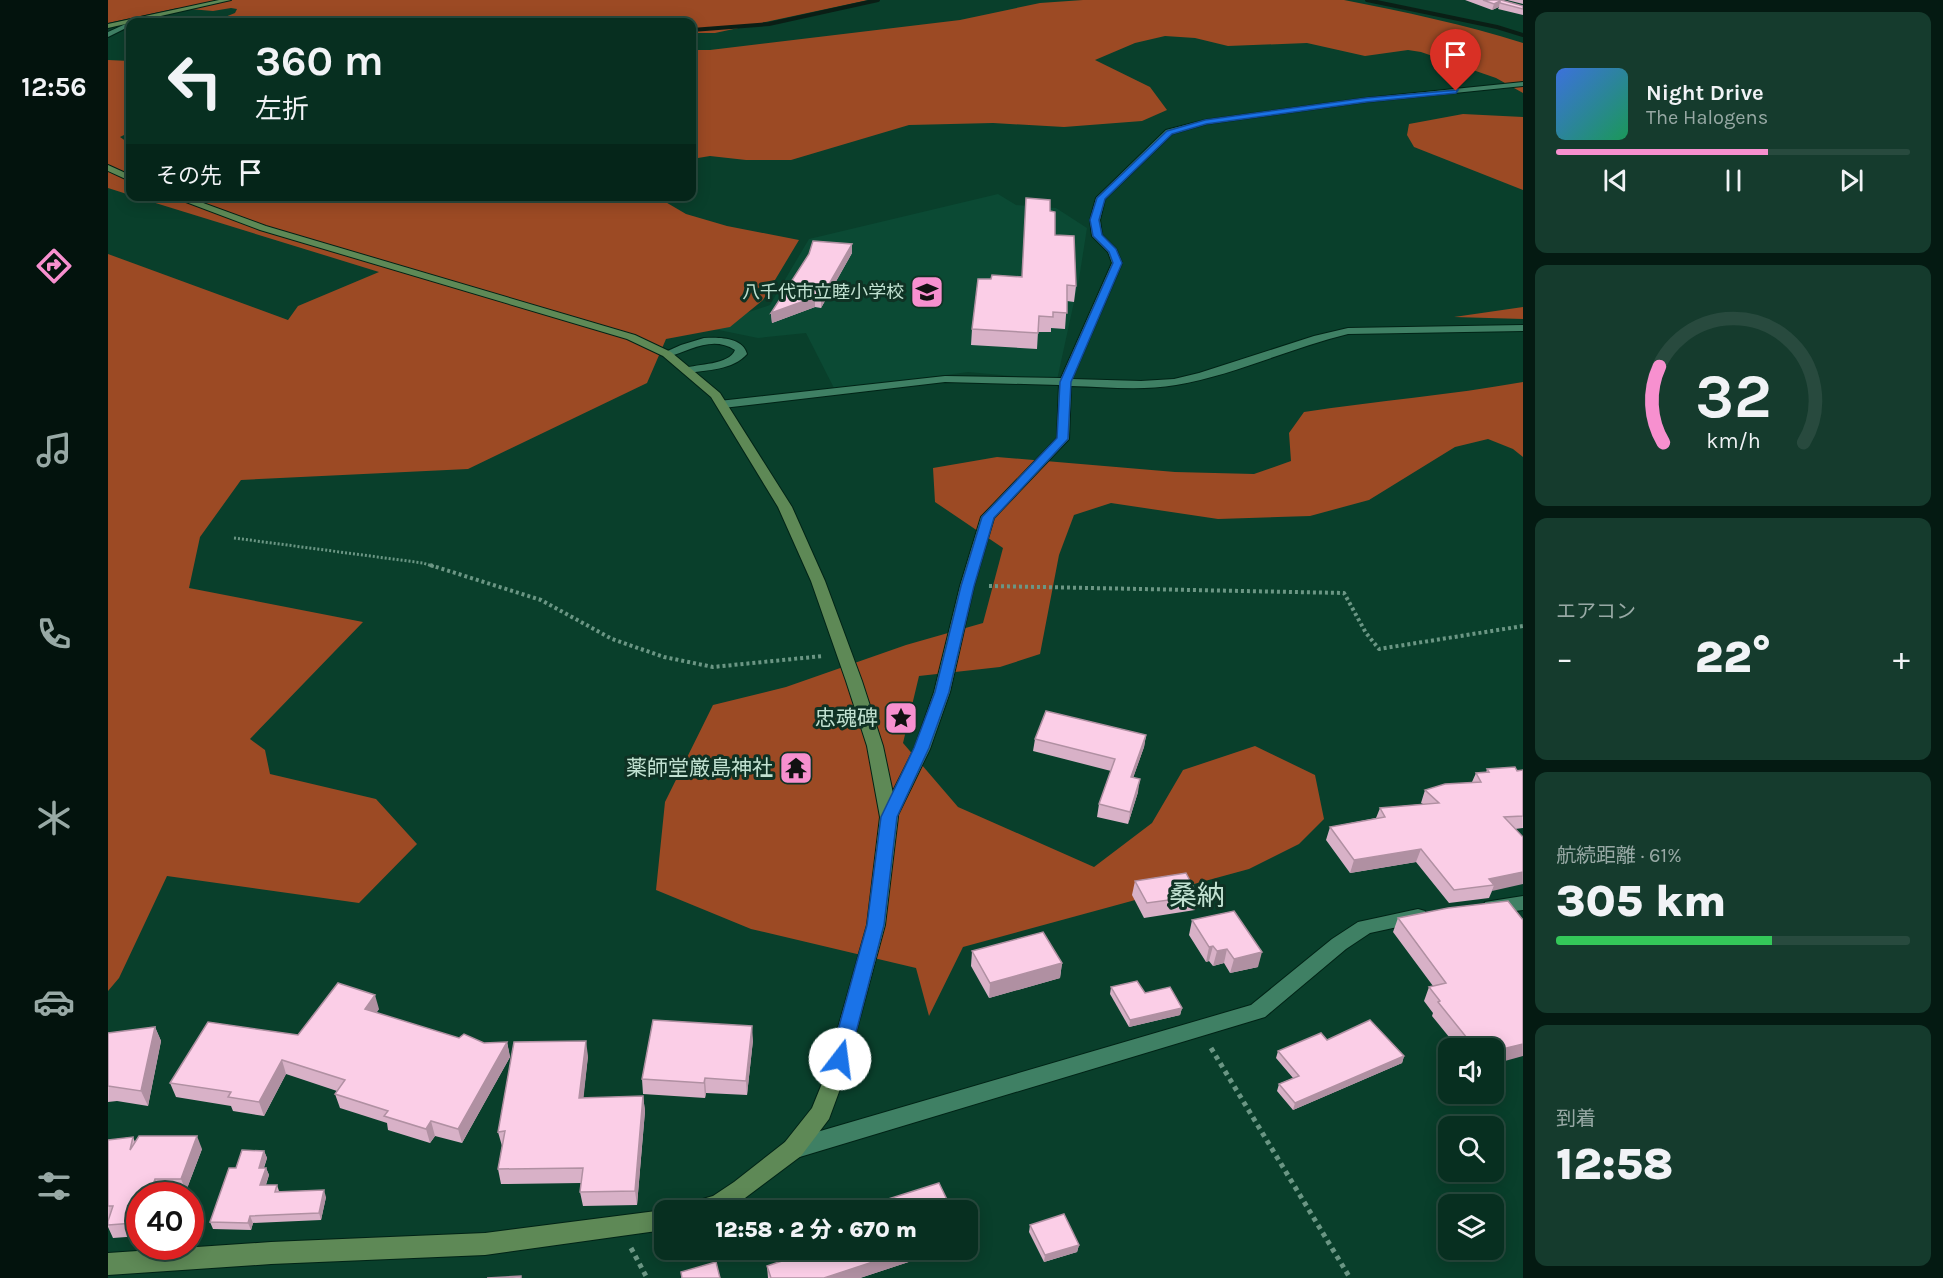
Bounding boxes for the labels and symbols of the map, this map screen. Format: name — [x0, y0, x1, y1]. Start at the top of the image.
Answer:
pin — [1430, 29, 1481, 91]
school or university icon: 八千代市立睦小学校 — [909, 274, 945, 310]
place label: 八千代市立睦小学校 — [742, 281, 904, 303]
place icon: 忠魂碑 — [883, 700, 919, 736]
place label: 忠魂碑 — [815, 706, 878, 730]
temple icon: 薬師堂厳島神社 — [778, 750, 814, 786]
place label: 薬師堂厳島神社 — [626, 756, 773, 780]
district label: 桑納 — [1169, 879, 1225, 912]
position arrow — [808, 1027, 872, 1091]
speed limit sign: 40 — [126, 1182, 204, 1260]

